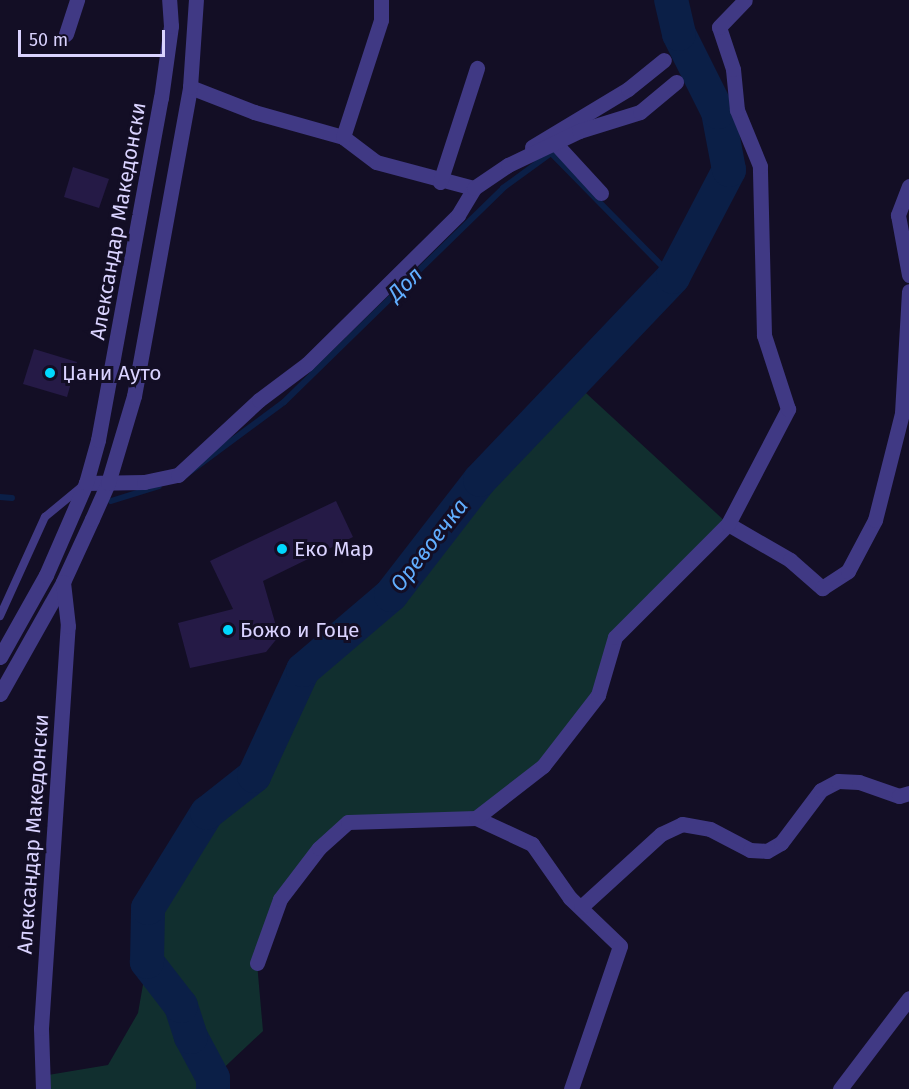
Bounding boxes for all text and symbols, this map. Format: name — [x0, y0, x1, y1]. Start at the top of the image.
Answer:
scale bar — [21, 18, 168, 56]
text: 50 m — [29, 29, 68, 51]
street label: Александар Македонски — [85, 100, 151, 342]
water label: Дол — [382, 261, 428, 307]
place label: Џани Ауто — [62, 360, 162, 386]
marker: Џани Ауто — [43, 366, 57, 380]
water label: Оревоечка — [384, 493, 474, 597]
place label: Еко Мар — [294, 536, 374, 562]
marker: Еко Мар — [275, 542, 289, 556]
place label: Божо и Гоце — [240, 617, 359, 643]
marker: Божо и Гоце — [221, 623, 235, 637]
street label: Александар Македонски — [12, 713, 54, 955]

